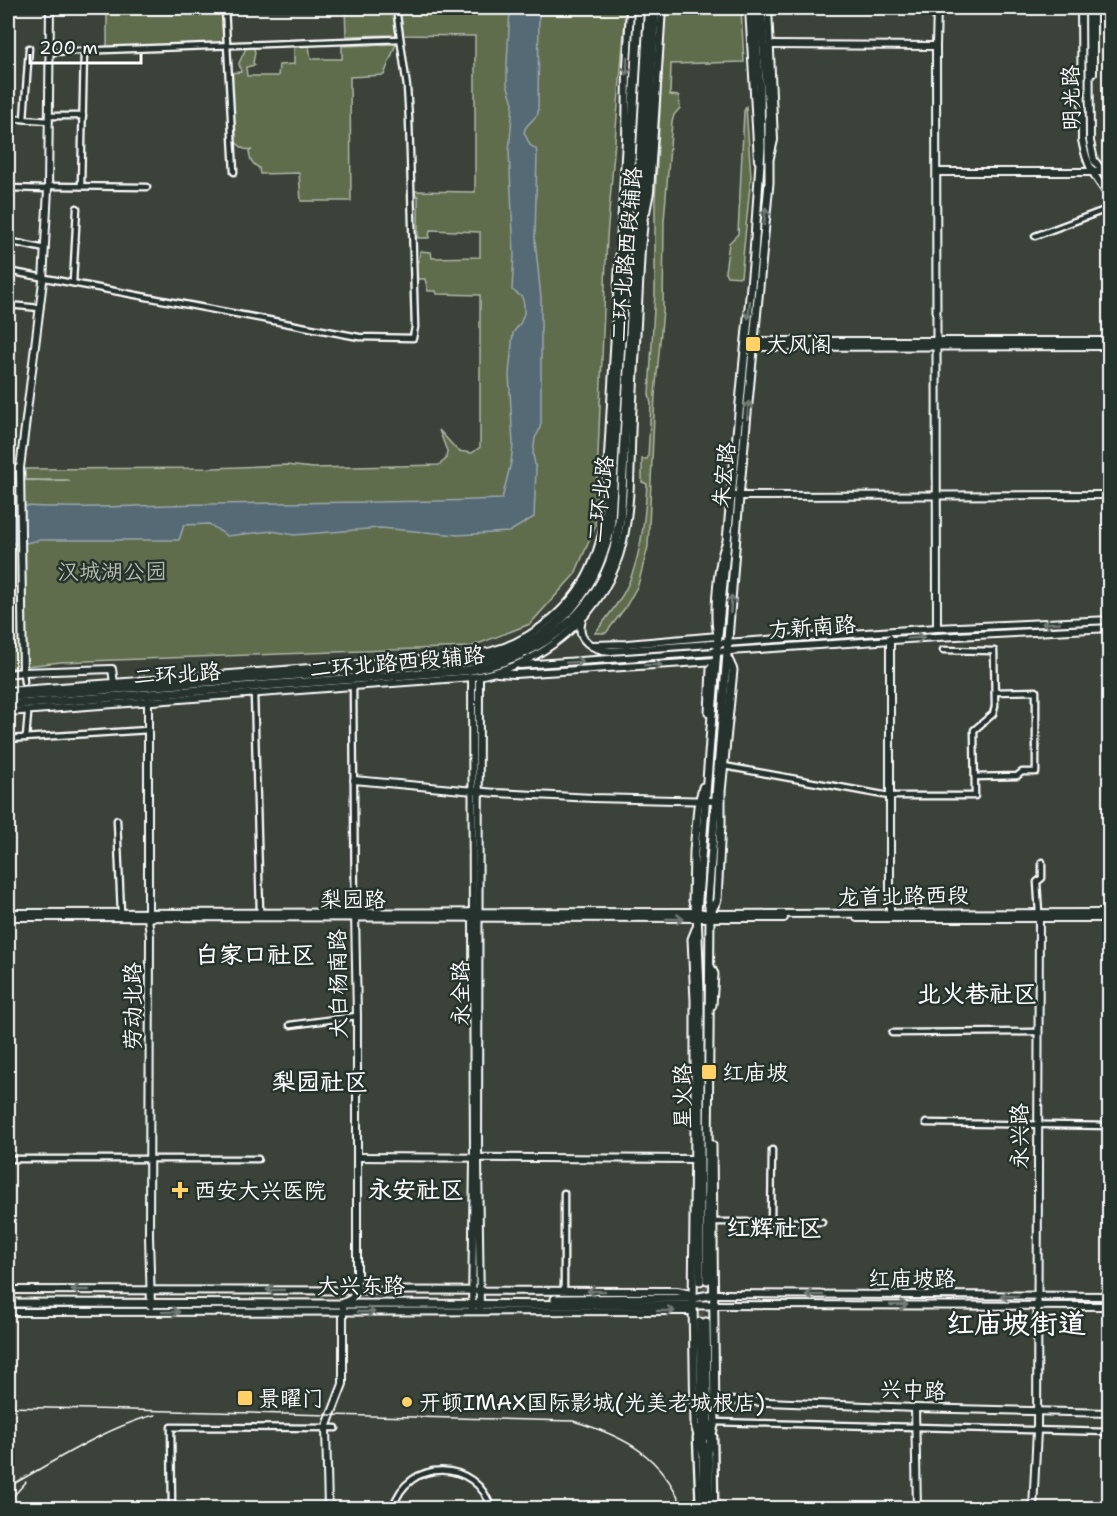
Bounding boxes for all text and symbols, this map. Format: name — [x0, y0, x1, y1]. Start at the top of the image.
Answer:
scale bar — [30, 27, 141, 65]
text: 200 m — [39, 36, 98, 60]
one-way arrow — [621, 55, 633, 75]
street label: 明光路 — [1056, 65, 1086, 131]
street label: 二环北路西段辅路 — [604, 165, 648, 343]
one-way arrow — [760, 206, 771, 226]
one-way arrow — [743, 299, 754, 319]
place label: 大风阁 — [766, 330, 832, 359]
marker: 大风阁 — [744, 335, 762, 353]
one-way arrow — [743, 400, 754, 420]
street label: 朱宏路 — [706, 441, 742, 509]
street label: 二环北路 — [580, 454, 620, 544]
park label: 汉城湖公园 — [57, 557, 167, 586]
one-way arrow — [726, 595, 737, 615]
street label: 方新南路 — [767, 609, 857, 645]
one-way arrow — [1042, 617, 1062, 628]
one-way arrow — [906, 632, 926, 643]
street label: 二环北路西段辅路 — [308, 640, 486, 684]
street label: 二环北路 — [132, 656, 222, 692]
one-way arrow — [565, 656, 585, 667]
one-way arrow — [643, 660, 663, 671]
street label: 龙首北路西段 — [837, 880, 969, 912]
street label: 梨园路 — [320, 885, 386, 914]
one-way arrow — [664, 913, 684, 925]
street label: 大白杨南路 — [323, 929, 353, 1039]
district label: 白家口社区 — [195, 939, 315, 971]
street label: 永全路 — [446, 960, 475, 1026]
street label: 劳动北路 — [118, 962, 147, 1050]
district label: 北火巷社区 — [917, 978, 1037, 1010]
place label: 红庙坡 — [722, 1058, 788, 1087]
street label: 星火路 — [668, 1063, 697, 1129]
marker: 红庙坡 — [700, 1063, 718, 1081]
district label: 梨园社区 — [272, 1066, 368, 1098]
street label: 永兴路 — [1005, 1103, 1034, 1169]
district label: 永安社区 — [368, 1174, 464, 1206]
place label: 西安大兴医院 — [194, 1176, 326, 1205]
marker: 西安大兴医院 — [171, 1181, 189, 1199]
district label: 红辉社区 — [726, 1212, 822, 1244]
street label: 红庙坡路 — [868, 1264, 956, 1293]
street label: 大兴东路 — [317, 1271, 405, 1300]
one-way arrow — [71, 1284, 91, 1296]
one-way arrow — [266, 1284, 286, 1296]
one-way arrow — [587, 1285, 607, 1297]
one-way arrow — [805, 1289, 825, 1301]
one-way arrow — [1000, 1290, 1020, 1302]
one-way arrow — [888, 1299, 908, 1311]
district label: 红庙坡街道 — [946, 1304, 1086, 1342]
one-way arrow — [655, 1305, 675, 1317]
one-way arrow — [160, 1306, 180, 1318]
one-way arrow — [355, 1306, 375, 1318]
street label: 兴中路 — [880, 1374, 946, 1406]
place label: 景曜门 — [258, 1384, 324, 1413]
place label: 开顿IMAX国际影城(光美老城根店) — [419, 1388, 765, 1417]
marker: 景曜门 — [236, 1389, 254, 1407]
marker: 开顿IMAX国际影城(光美老城根店) — [400, 1395, 414, 1409]

